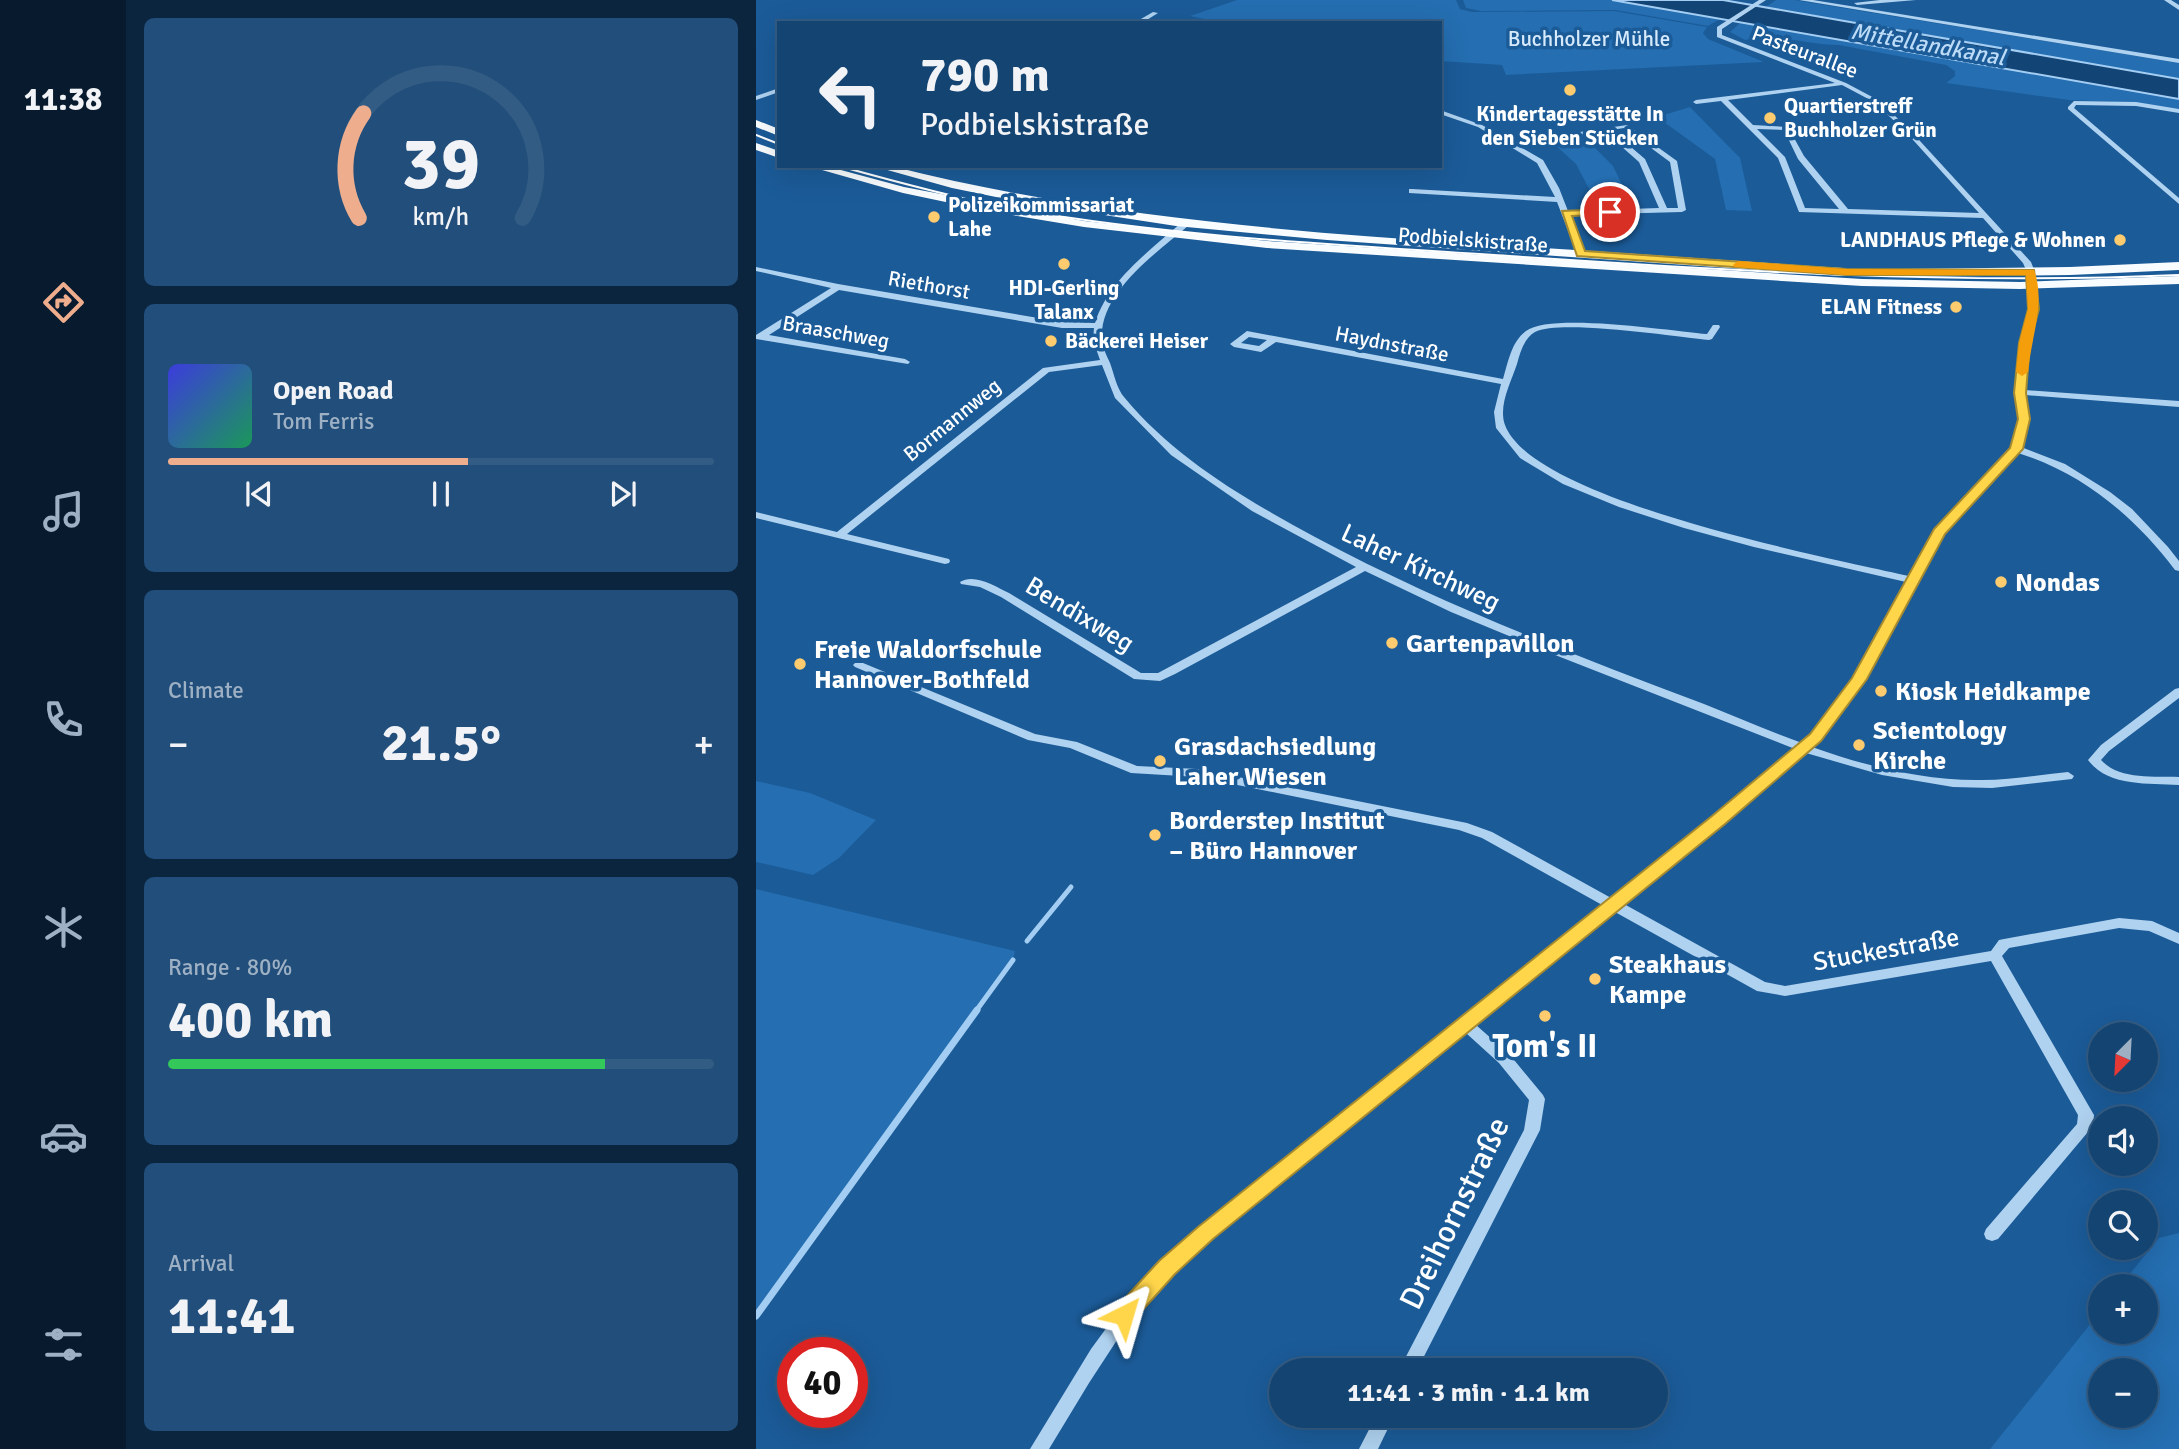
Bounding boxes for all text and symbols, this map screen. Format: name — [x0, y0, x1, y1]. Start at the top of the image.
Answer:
water label: Mittellandkanal — [1849, 17, 2009, 73]
street label: Pasteurallee — [1748, 20, 1862, 84]
park label: Buchholzer Mühle — [1508, 26, 1670, 52]
text: 790 m — [920, 45, 1050, 105]
icon: left — [805, 49, 896, 140]
text: 11:38 — [24, 80, 102, 119]
marker: Kindertagesstätte In den Sieben Stücken — [1562, 82, 1578, 98]
place label: Quartierstreff Buchholzer Grün — [1784, 93, 1937, 143]
place label: Kindertagesstätte In den Sieben Stücken — [1476, 101, 1664, 151]
text: Podbielskistraße — [920, 105, 1149, 144]
marker: Quartierstreff Buchholzer Grün — [1762, 110, 1778, 126]
text: 39 — [402, 120, 480, 209]
pin — [1580, 182, 1640, 242]
place label: Polizeikommissariat Lahe — [948, 192, 1134, 242]
icon: arrive — [1591, 193, 1629, 231]
text: km/h — [413, 201, 469, 232]
marker: Polizeikommissariat Lahe — [926, 209, 942, 225]
street label: Podbielskistraße — [1397, 222, 1549, 258]
place label: LANDHAUS Pflege & Wohnen — [1840, 227, 2106, 253]
marker: LANDHAUS Pflege & Wohnen — [2112, 232, 2128, 248]
marker: HDI-Gerling Talanx — [1056, 256, 1072, 272]
street label: Riethorst — [886, 265, 972, 305]
place label: HDI-Gerling Talanx — [1009, 275, 1119, 325]
icon: directions — [39, 278, 88, 327]
place label: ELAN Fitness — [1821, 294, 1942, 320]
marker: ELAN Fitness — [1948, 299, 1964, 315]
street label: Braaschweg — [781, 310, 891, 354]
street label: Haydnstraße — [1333, 320, 1451, 368]
place label: Bäckerei Heiser — [1065, 328, 1209, 354]
marker: Bäckerei Heiser — [1043, 333, 1059, 349]
street label: Bormannweg — [898, 373, 1006, 467]
text: Open Road — [273, 375, 394, 407]
text: Tom Ferris — [273, 407, 374, 436]
icon: previous — [240, 475, 278, 513]
icon: pause — [422, 475, 460, 513]
icon: next — [604, 475, 642, 513]
icon: music — [39, 487, 88, 536]
street label: Laher Kirchweg — [1336, 517, 1505, 619]
place label: Nondas — [2015, 567, 2100, 599]
street label: Bendixweg — [1019, 570, 1140, 660]
marker: Nondas — [1993, 574, 2009, 590]
place label: Gartenpavillon — [1406, 628, 1574, 660]
place label: Freie Waldorfschule Hannover-Bothfeld — [814, 634, 1042, 696]
marker: Gartenpavillon — [1384, 635, 1400, 651]
marker: Freie Waldorfschule Hannover-Bothfeld — [792, 656, 808, 672]
text: Climate — [168, 676, 244, 705]
place label: Kiosk Heidkampe — [1895, 676, 2091, 708]
marker: Kiosk Heidkampe — [1873, 683, 1889, 699]
icon: phone — [39, 695, 88, 744]
text: 21.5° — [381, 711, 501, 775]
place label: Scientology Kirche — [1873, 715, 2006, 777]
text: − — [168, 721, 189, 768]
text: + — [693, 721, 714, 768]
place label: Grasdachsiedlung Laher Wiesen — [1174, 731, 1376, 793]
marker: Scientology Kirche — [1851, 737, 1867, 753]
marker: Grasdachsiedlung Laher Wiesen — [1152, 753, 1168, 769]
place label: Borderstep Institut – Büro Hannover — [1169, 805, 1385, 867]
marker: Borderstep Institut – Büro Hannover — [1147, 827, 1163, 843]
icon: climate — [39, 903, 88, 952]
street label: Stuckestraße — [1811, 921, 1962, 979]
place label: Steakhaus Kampe — [1609, 949, 1726, 1011]
text: Range · 80% — [168, 953, 292, 982]
marker: Steakhaus Kampe — [1587, 971, 1603, 987]
text: 400 km — [168, 988, 333, 1052]
marker: Tom's II — [1537, 1008, 1553, 1024]
north arrow — [2088, 1022, 2158, 1092]
map controls — [2088, 1022, 2158, 1428]
place label: Tom's II — [1493, 1027, 1597, 1066]
button: sound — [2088, 1106, 2158, 1176]
street label: Dreihornstraße — [1391, 1111, 1518, 1316]
icon: car — [39, 1112, 88, 1161]
button: search — [2088, 1190, 2158, 1260]
text: Arrival — [168, 1249, 234, 1278]
button: + — [2088, 1274, 2158, 1344]
position arrow — [1087, 1278, 1161, 1352]
text: 11:41 — [168, 1284, 296, 1348]
icon: filters — [39, 1320, 88, 1369]
speed limit sign: 40 — [777, 1337, 868, 1428]
button: − — [2088, 1358, 2158, 1428]
text: 11:41 · 3 min · 1.1 km — [1347, 1377, 1590, 1409]

